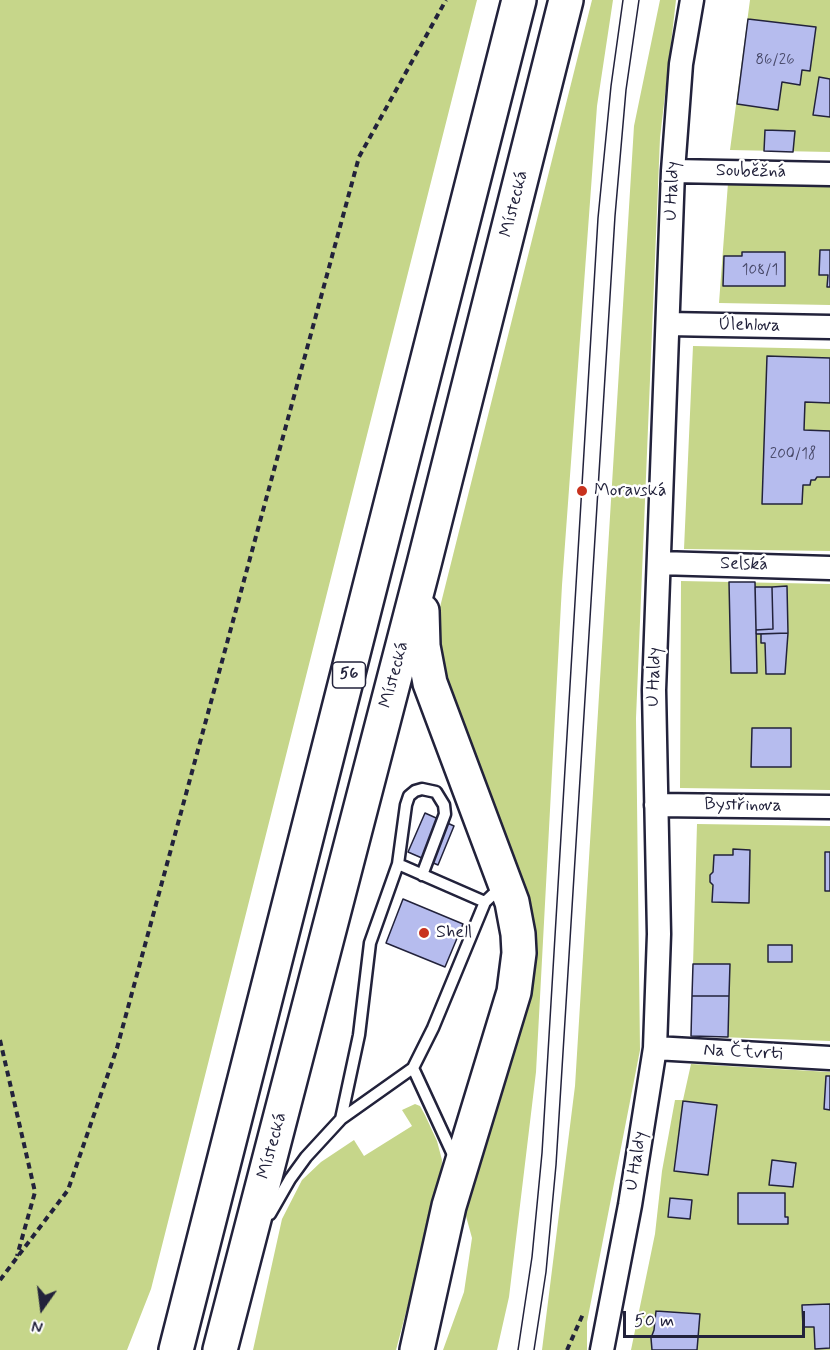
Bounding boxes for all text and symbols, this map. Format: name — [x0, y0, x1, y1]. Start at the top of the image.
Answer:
house number: 86/26 — [756, 52, 794, 70]
street label: U Haldy — [661, 161, 685, 221]
street label: Souběžná — [716, 161, 786, 183]
street label: Místecká — [496, 168, 534, 240]
house number: 108/1 — [742, 262, 778, 280]
street label: Úlehlova — [717, 315, 781, 337]
house number: 200/18 — [770, 446, 816, 464]
place label: Moravská — [594, 480, 666, 502]
marker: Moravská — [575, 484, 589, 498]
street label: Selská — [720, 554, 768, 576]
street label: Místecká — [376, 639, 414, 711]
street label: U Haldy — [643, 647, 667, 707]
road number: 56 — [332, 662, 366, 688]
street label: Bystřinova — [704, 795, 782, 817]
place label: Shell — [436, 922, 472, 944]
marker: Shell — [417, 926, 431, 940]
street label: Na Čtvrti — [703, 1040, 783, 1066]
street label: Místecká — [254, 1110, 292, 1182]
street label: U Haldy — [622, 1130, 652, 1192]
north arrow — [12, 1278, 72, 1338]
scale bar — [626, 1299, 808, 1337]
text: 50 m — [634, 1309, 674, 1333]
text: N — [30, 1314, 45, 1337]

